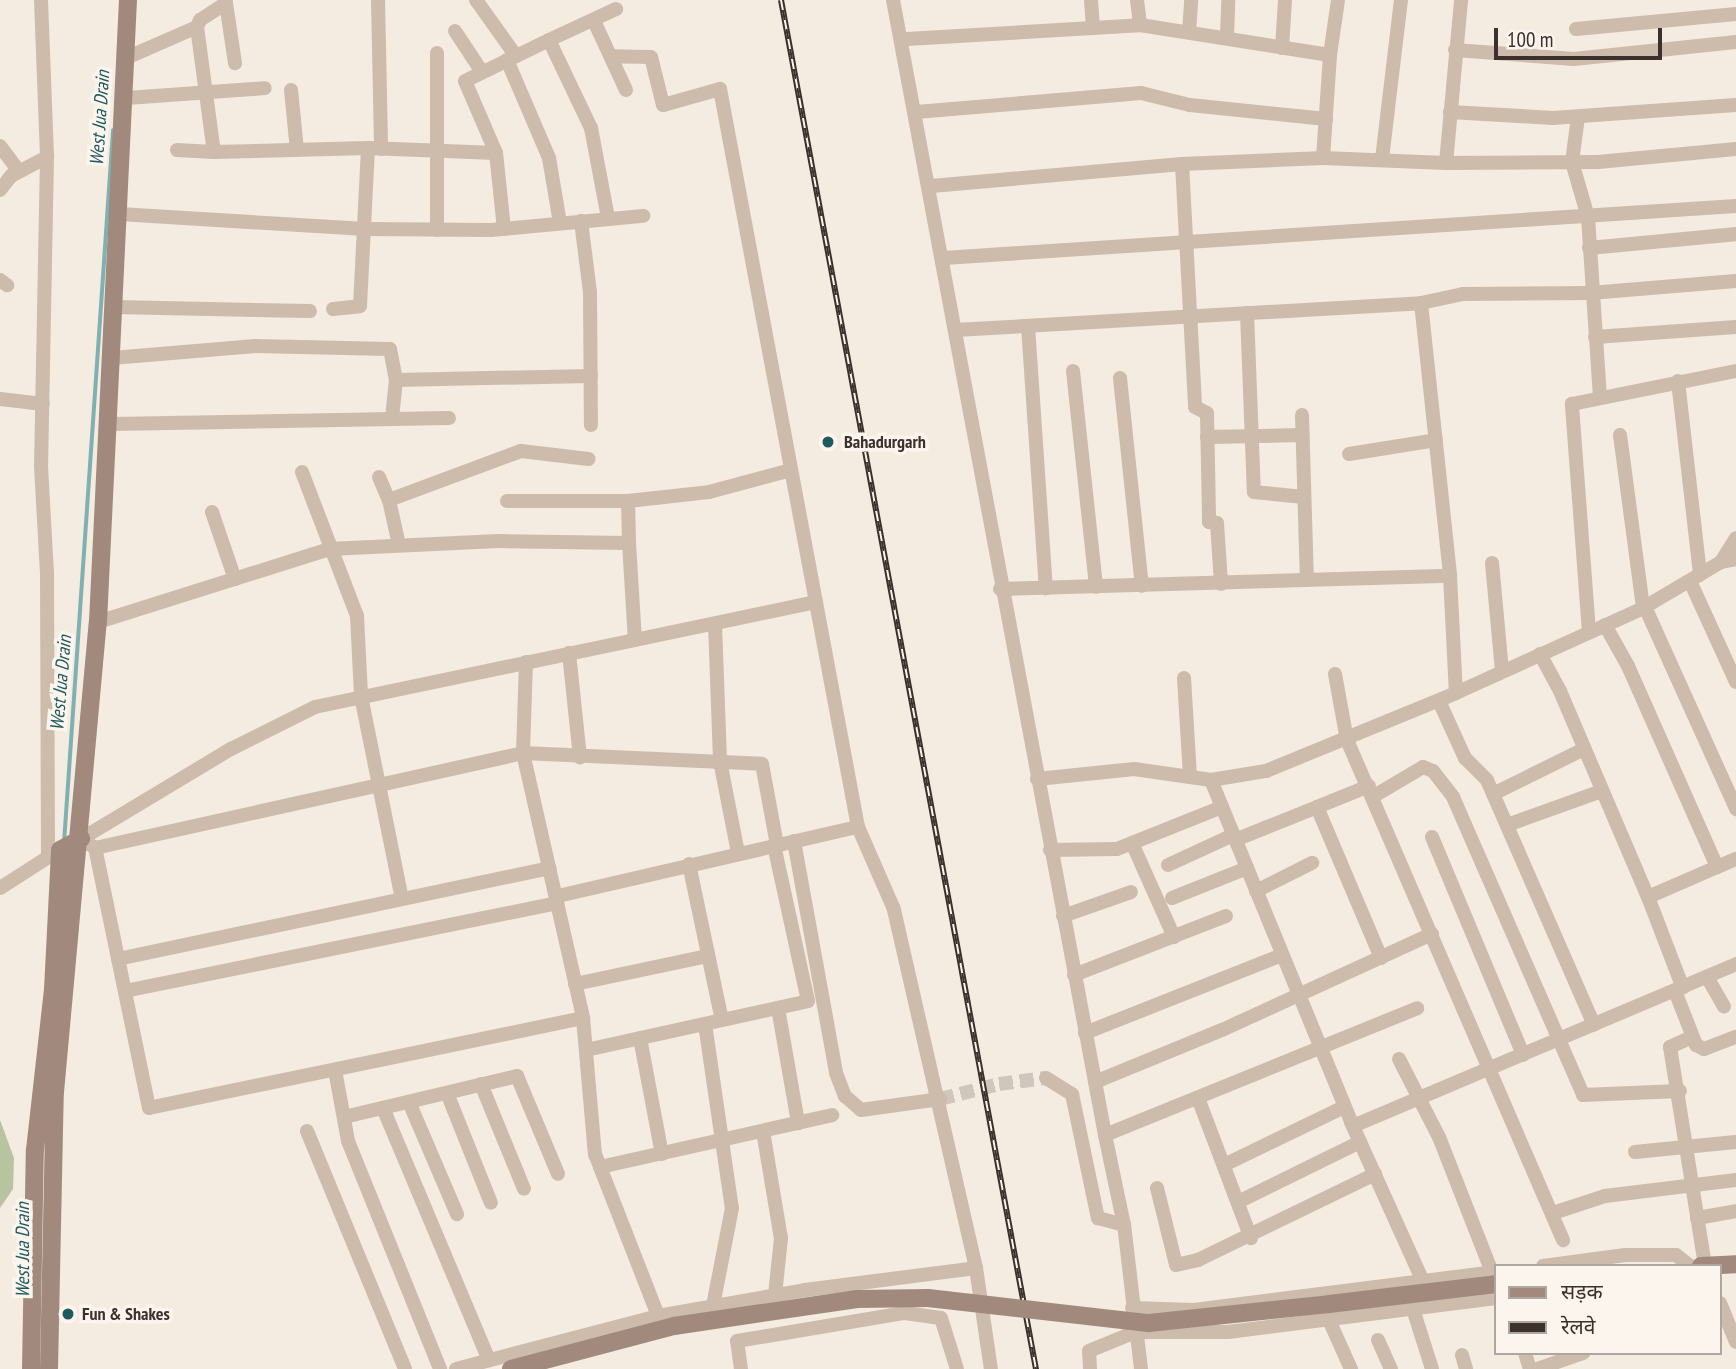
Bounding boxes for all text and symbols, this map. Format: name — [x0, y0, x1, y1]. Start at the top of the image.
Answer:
scale bar — [1498, 14, 1666, 58]
text: 100 m — [1507, 26, 1553, 53]
water label: West Jua Drain — [85, 70, 115, 166]
place label: Bahadurgarh — [844, 431, 926, 453]
marker: Bahadurgarh — [818, 432, 838, 452]
water label: West Jua Drain — [45, 635, 77, 731]
water label: West Jua Drain — [12, 1202, 34, 1298]
legend — [1494, 1264, 1722, 1355]
text: सड़क — [1561, 1278, 1603, 1305]
place label: Fun & Shakes — [82, 1303, 170, 1325]
marker: Fun & Shakes — [60, 1306, 76, 1322]
text: रेलवे — [1561, 1313, 1596, 1340]

